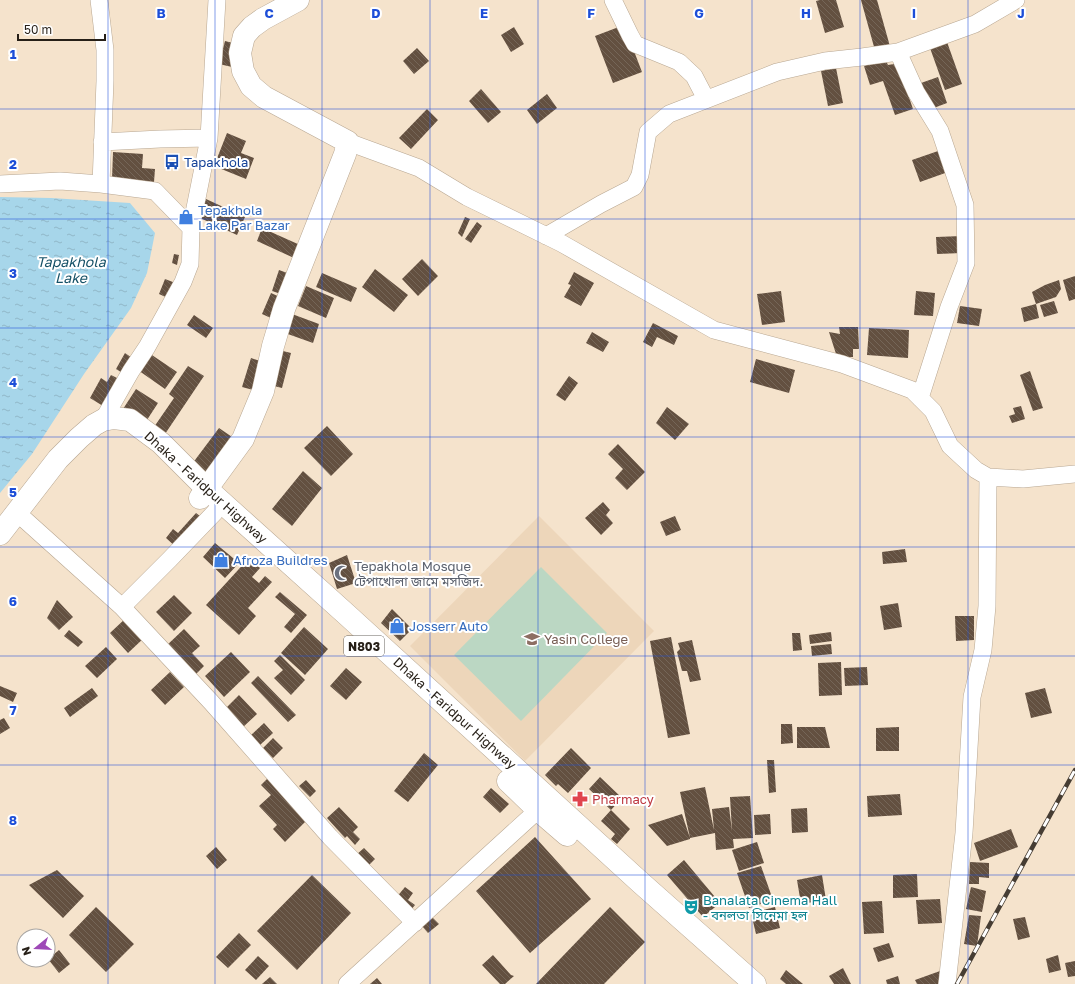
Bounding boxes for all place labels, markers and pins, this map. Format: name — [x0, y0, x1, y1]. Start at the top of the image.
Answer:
bus stop icon: Tapakhola — [163, 153, 181, 171]
place label: Tapakhola — [184, 154, 248, 170]
place label: Tepakhola Lake Par Bazar — [198, 202, 290, 233]
shop icon: Tepakhola Lake Par Bazar — [177, 208, 195, 226]
shop icon: Afroza Buildres — [212, 551, 230, 569]
place label: Afroza Buildres — [233, 552, 328, 568]
place label: Tepakhola Mosque টেপাখোলা জামে মসজিদ. — [354, 558, 483, 589]
mosque icon: Tepakhola Mosque টেপাখোলা জামে মসজিদ. — [333, 564, 351, 582]
shop icon: Josserr Auto — [388, 617, 406, 635]
place label: Josserr Auto — [409, 618, 488, 634]
school or university icon: Yasin College — [523, 630, 541, 648]
place label: Yasin College — [544, 631, 628, 647]
pharmacy icon: Pharmacy — [571, 790, 589, 808]
place label: Pharmacy — [592, 791, 655, 807]
place label: Banalata Cinema Hall - বনলতা সিনেমা হল — [703, 892, 837, 923]
theatre icon: Banalata Cinema Hall - বনলতা সিনেমা হল — [682, 898, 700, 916]

